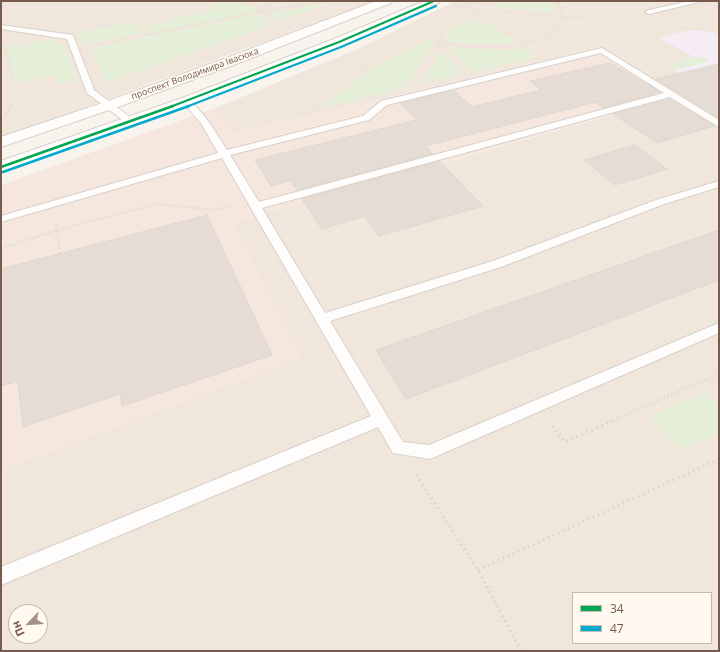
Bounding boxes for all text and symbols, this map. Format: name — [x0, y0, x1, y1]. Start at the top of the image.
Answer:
street label: проспект Володимира Івасюка — [130, 46, 260, 102]
legend — [572, 592, 712, 644]
text: 34 — [610, 600, 624, 617]
north arrow — [8, 604, 48, 644]
text: Пн — [8, 619, 28, 639]
text: 47 — [610, 620, 624, 637]

